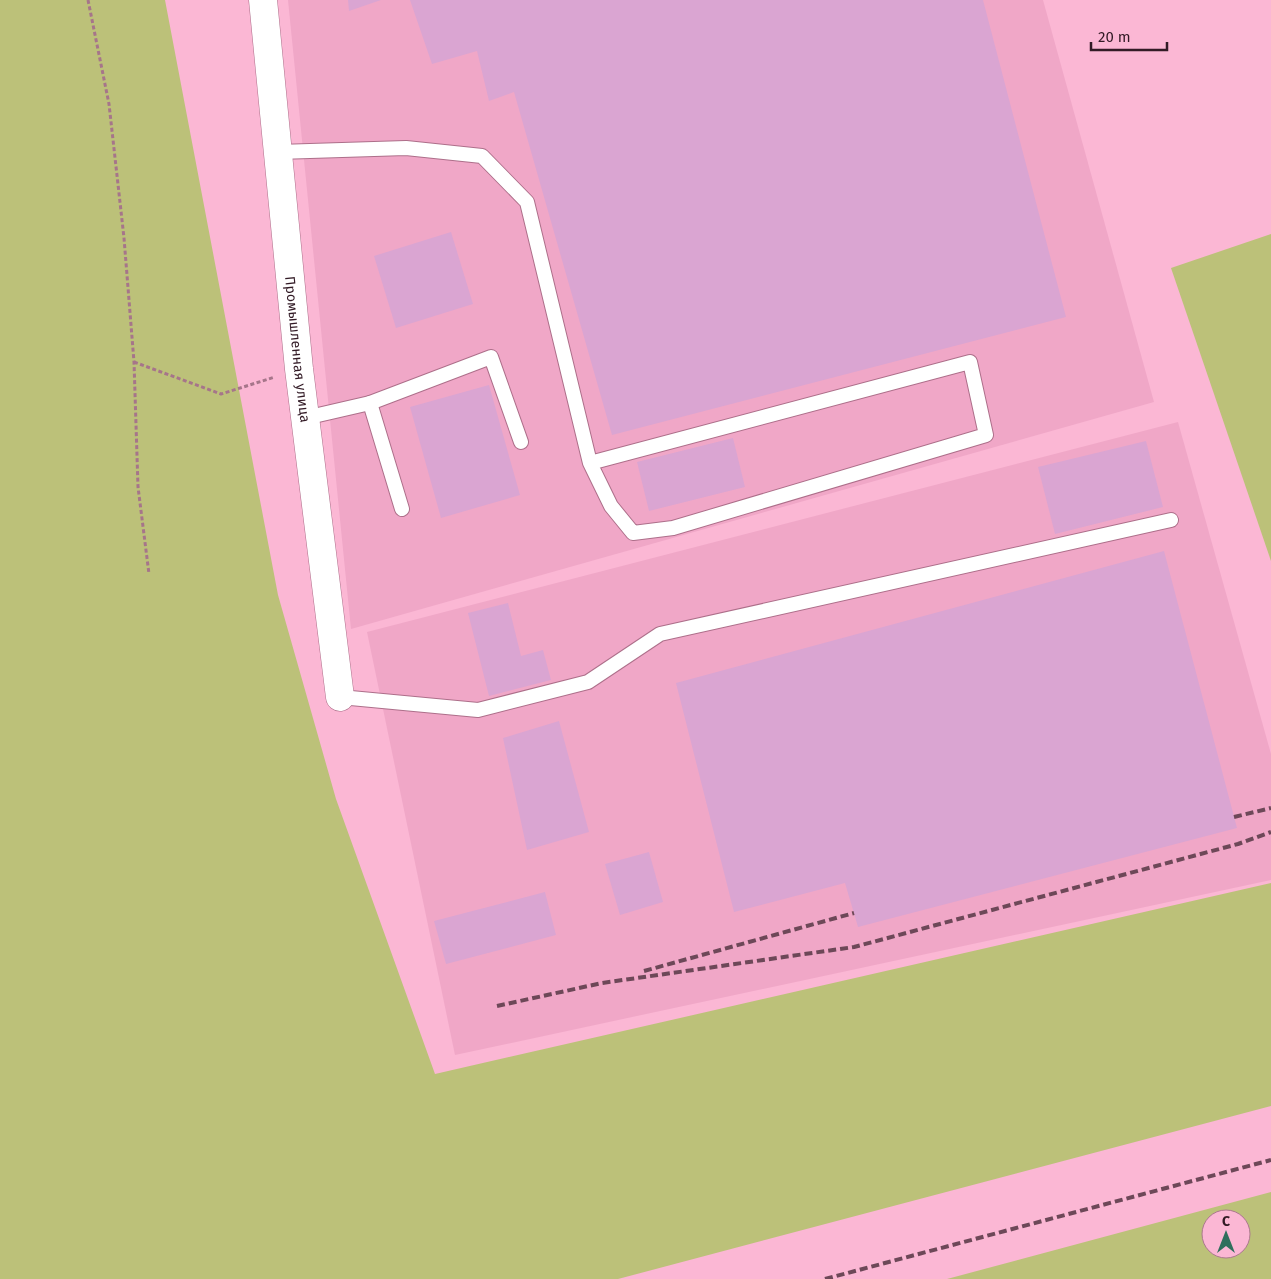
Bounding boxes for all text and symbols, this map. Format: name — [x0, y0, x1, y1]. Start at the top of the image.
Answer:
scale bar — [1091, 20, 1167, 52]
text: 20 m — [1098, 28, 1131, 46]
street label: Промышленная улица — [281, 275, 314, 424]
north arrow — [1201, 1209, 1251, 1259]
text: С — [1222, 1213, 1230, 1230]

